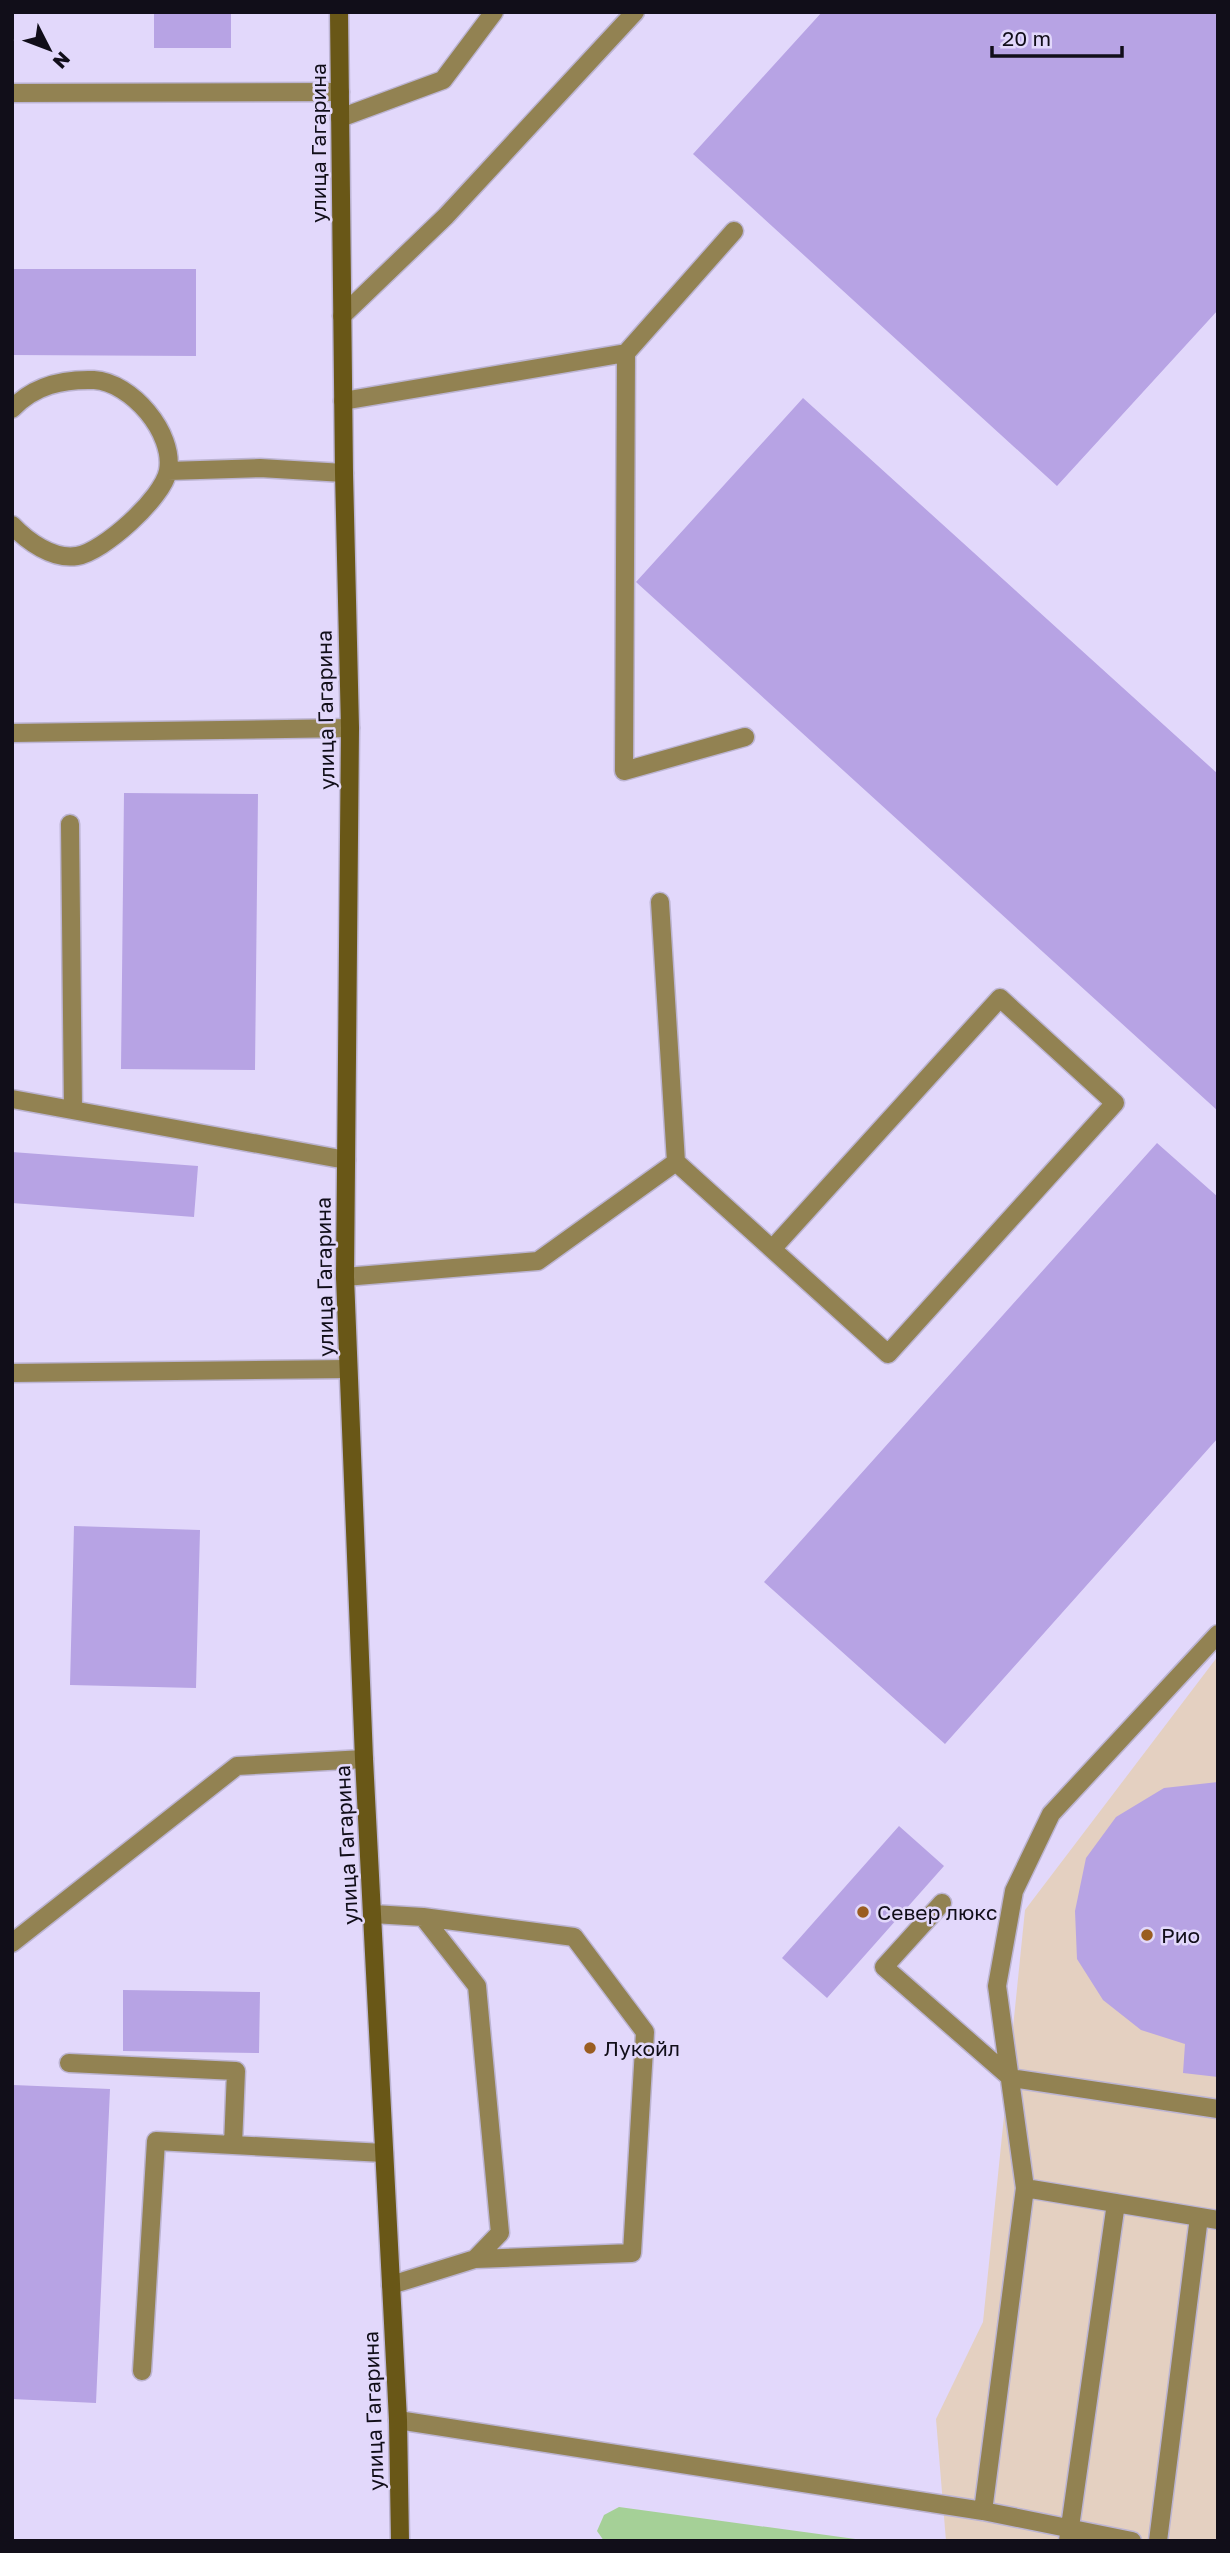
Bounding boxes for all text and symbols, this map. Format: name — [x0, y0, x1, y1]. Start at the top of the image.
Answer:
north arrow — [14, 14, 84, 84]
scale bar — [992, 14, 1122, 58]
text: 20 m — [1002, 25, 1051, 51]
text: N — [49, 48, 75, 74]
street label: улица Гагарина — [305, 63, 331, 223]
street label: улица Гагарина — [311, 630, 339, 790]
street label: улица Гагарина — [310, 1197, 338, 1357]
street label: улица Гагарина — [329, 1765, 363, 1925]
place label: Север люкс — [877, 1899, 997, 1925]
marker: Север люкс — [855, 1904, 871, 1920]
place label: Рио — [1161, 1922, 1200, 1948]
marker: Рио — [1139, 1927, 1155, 1943]
place label: Лукойл — [604, 2035, 680, 2061]
marker: Лукойл — [582, 2040, 598, 2056]
street label: улица Гагарина — [357, 2331, 389, 2491]

